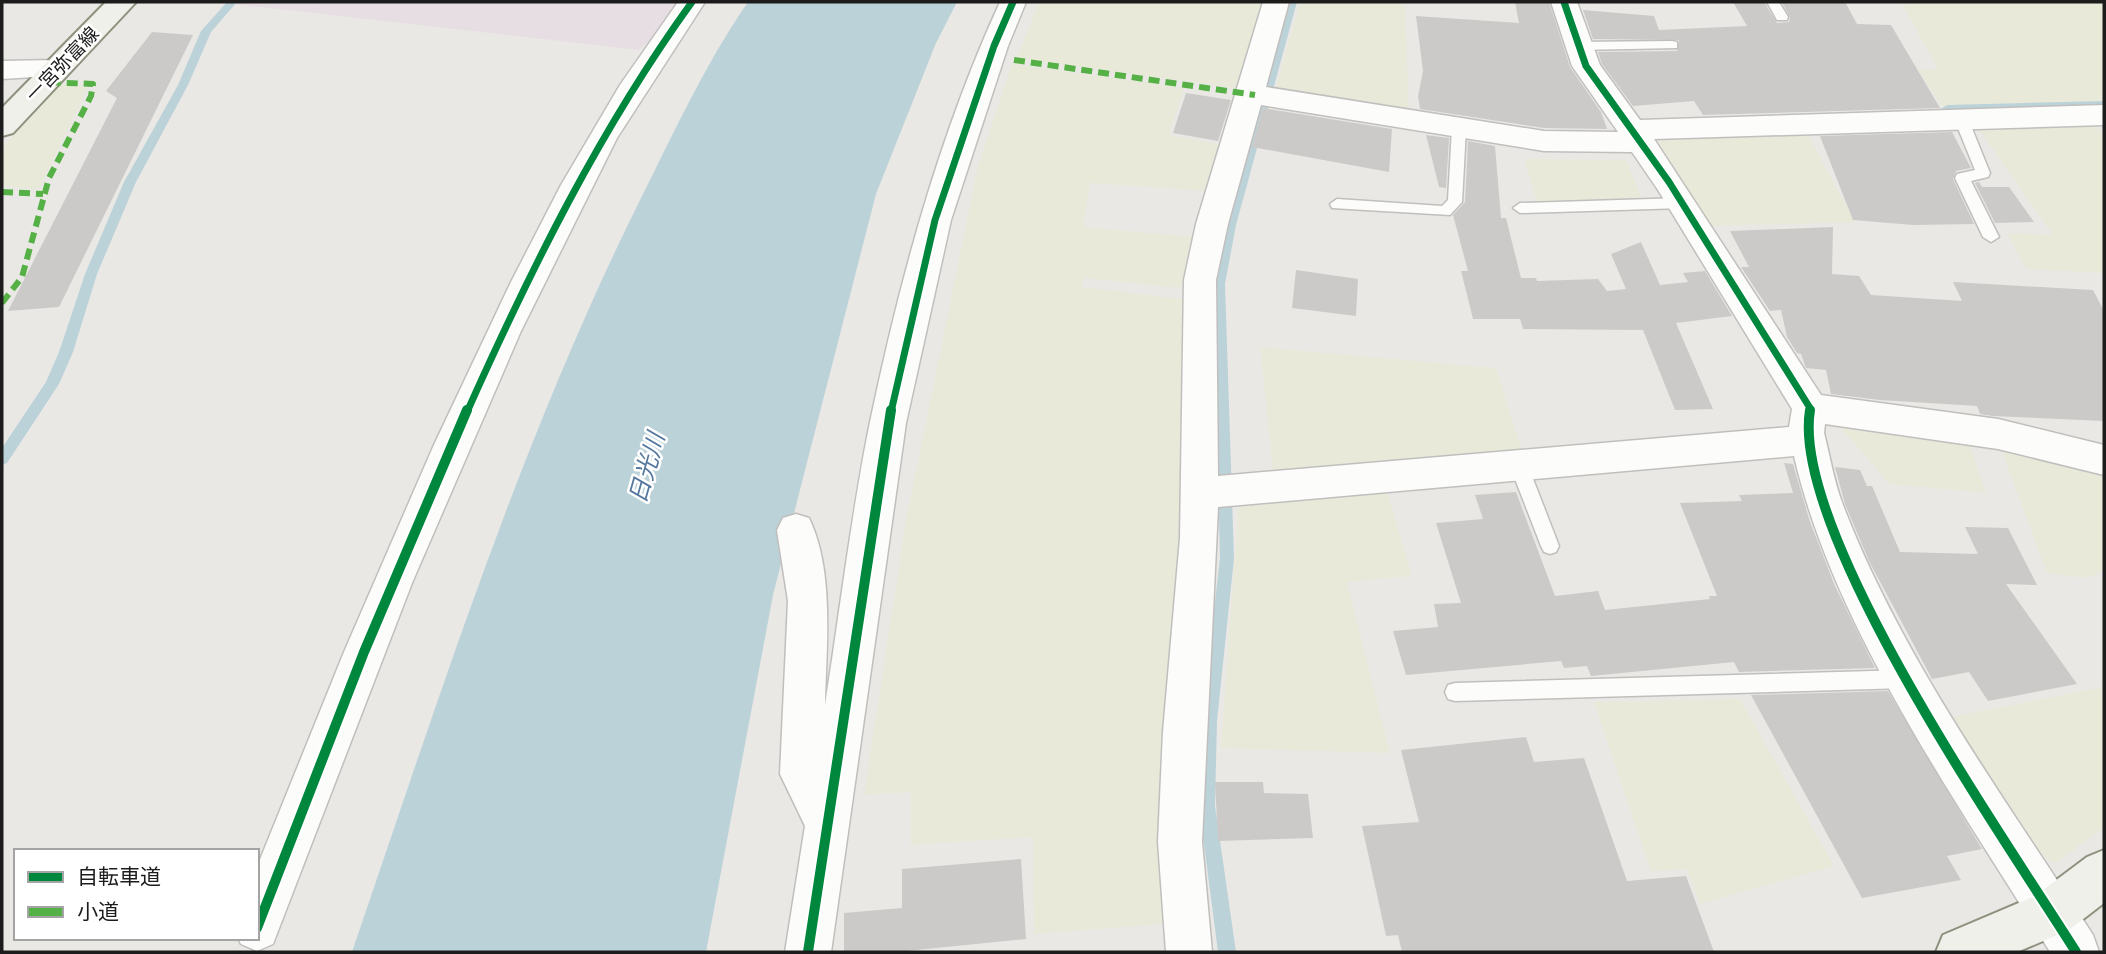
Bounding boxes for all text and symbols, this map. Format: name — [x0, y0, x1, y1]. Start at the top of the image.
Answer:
street label: 一宮弥富線 — [22, 23, 104, 107]
water label: 日光川 — [624, 427, 671, 506]
legend — [14, 849, 259, 940]
text: 自転車道 — [77, 865, 161, 889]
text: 小道 — [77, 900, 119, 924]

